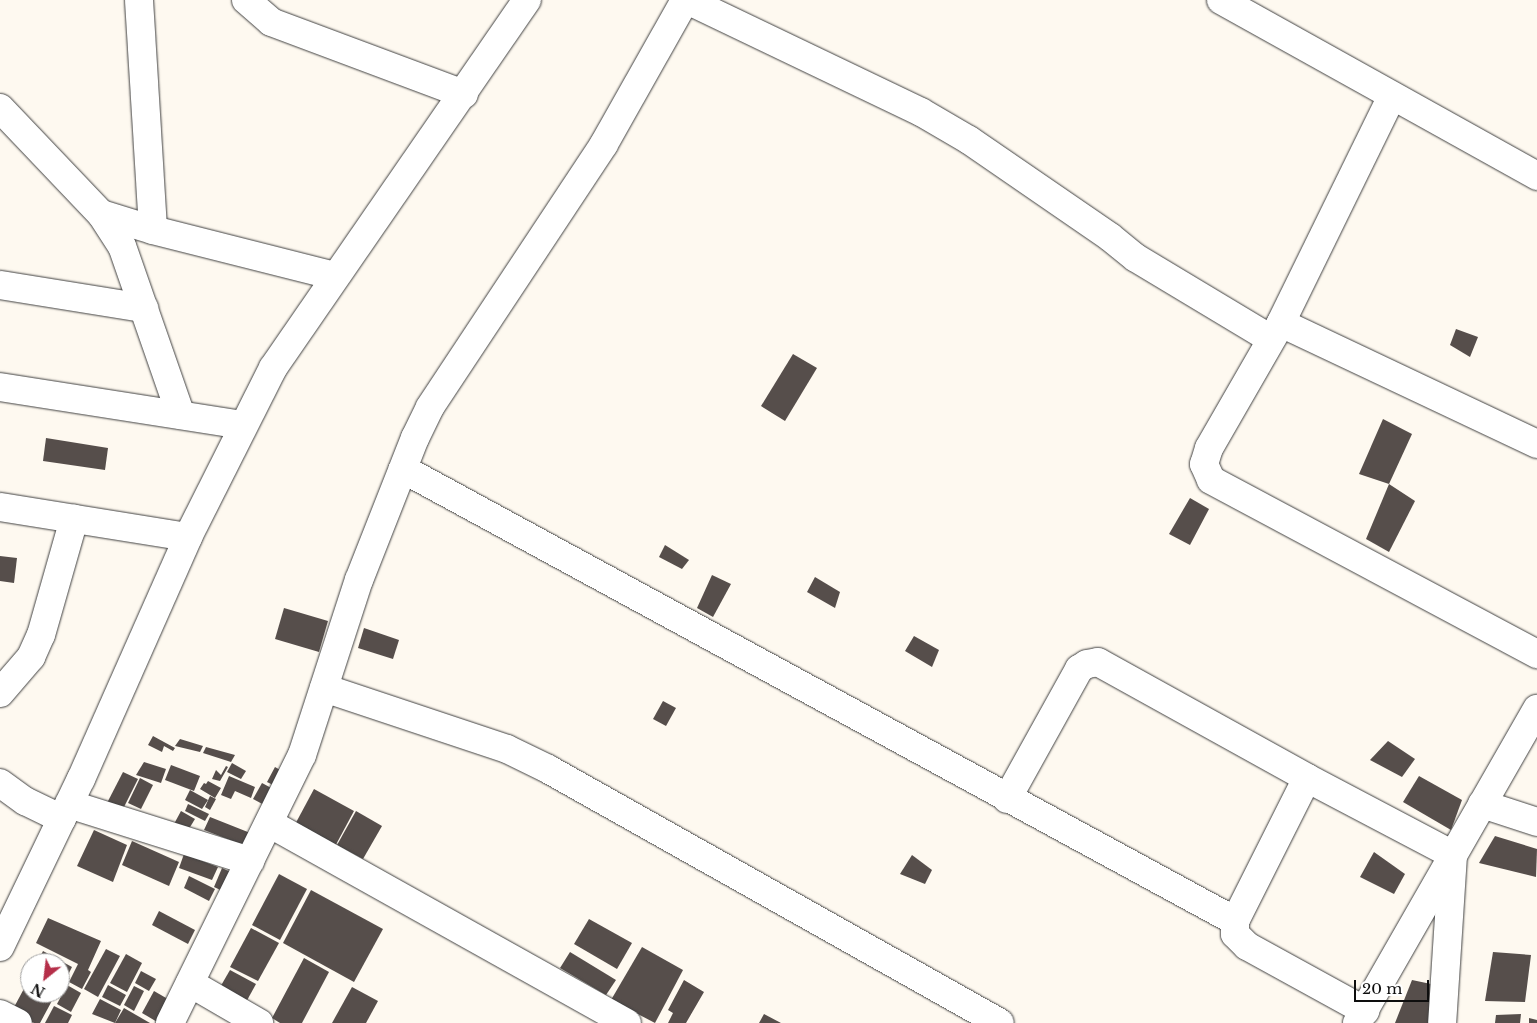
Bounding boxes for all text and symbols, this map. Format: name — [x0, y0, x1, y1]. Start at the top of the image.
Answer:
north arrow — [20, 953, 70, 1003]
scale bar — [1357, 970, 1432, 1002]
text: N — [28, 979, 48, 1001]
text: 20 m — [1362, 979, 1402, 998]

